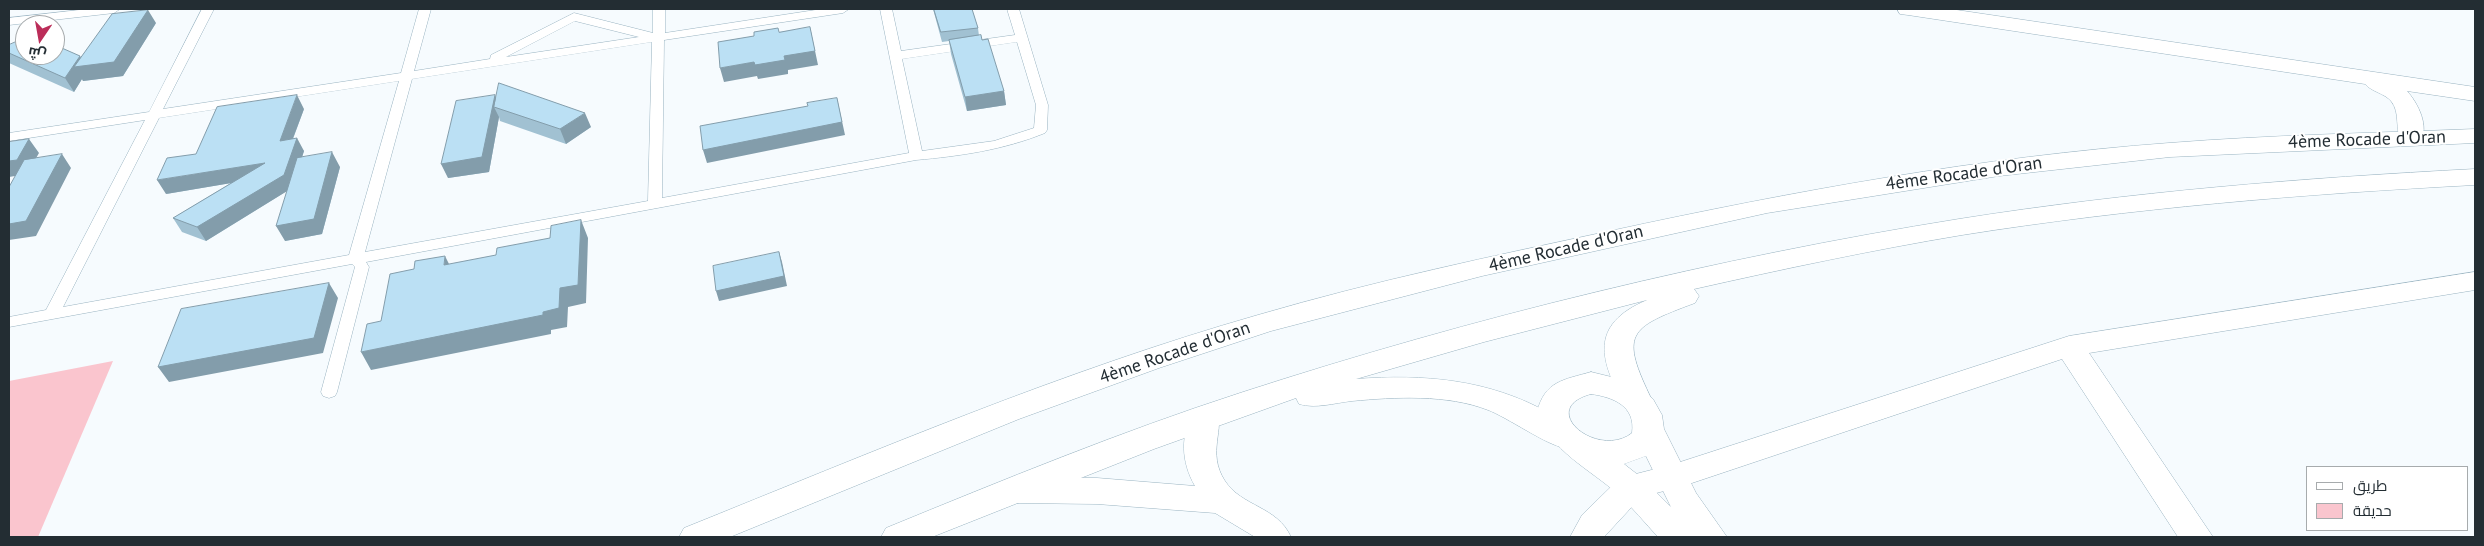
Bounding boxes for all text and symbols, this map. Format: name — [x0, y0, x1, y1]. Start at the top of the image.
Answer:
north arrow — [15, 15, 65, 65]
text: ش — [26, 43, 48, 64]
street label: 4ème Rocade d'Oran — [2288, 126, 2446, 154]
street label: 4ème Rocade d'Oran — [1884, 152, 2044, 196]
street label: 4ème Rocade d'Oran — [1487, 221, 1645, 277]
street label: 4ème Rocade d'Oran — [1097, 317, 1253, 389]
legend — [2306, 466, 2469, 531]
text: طريق — [2353, 476, 2387, 495]
text: حديقة — [2353, 501, 2392, 520]

